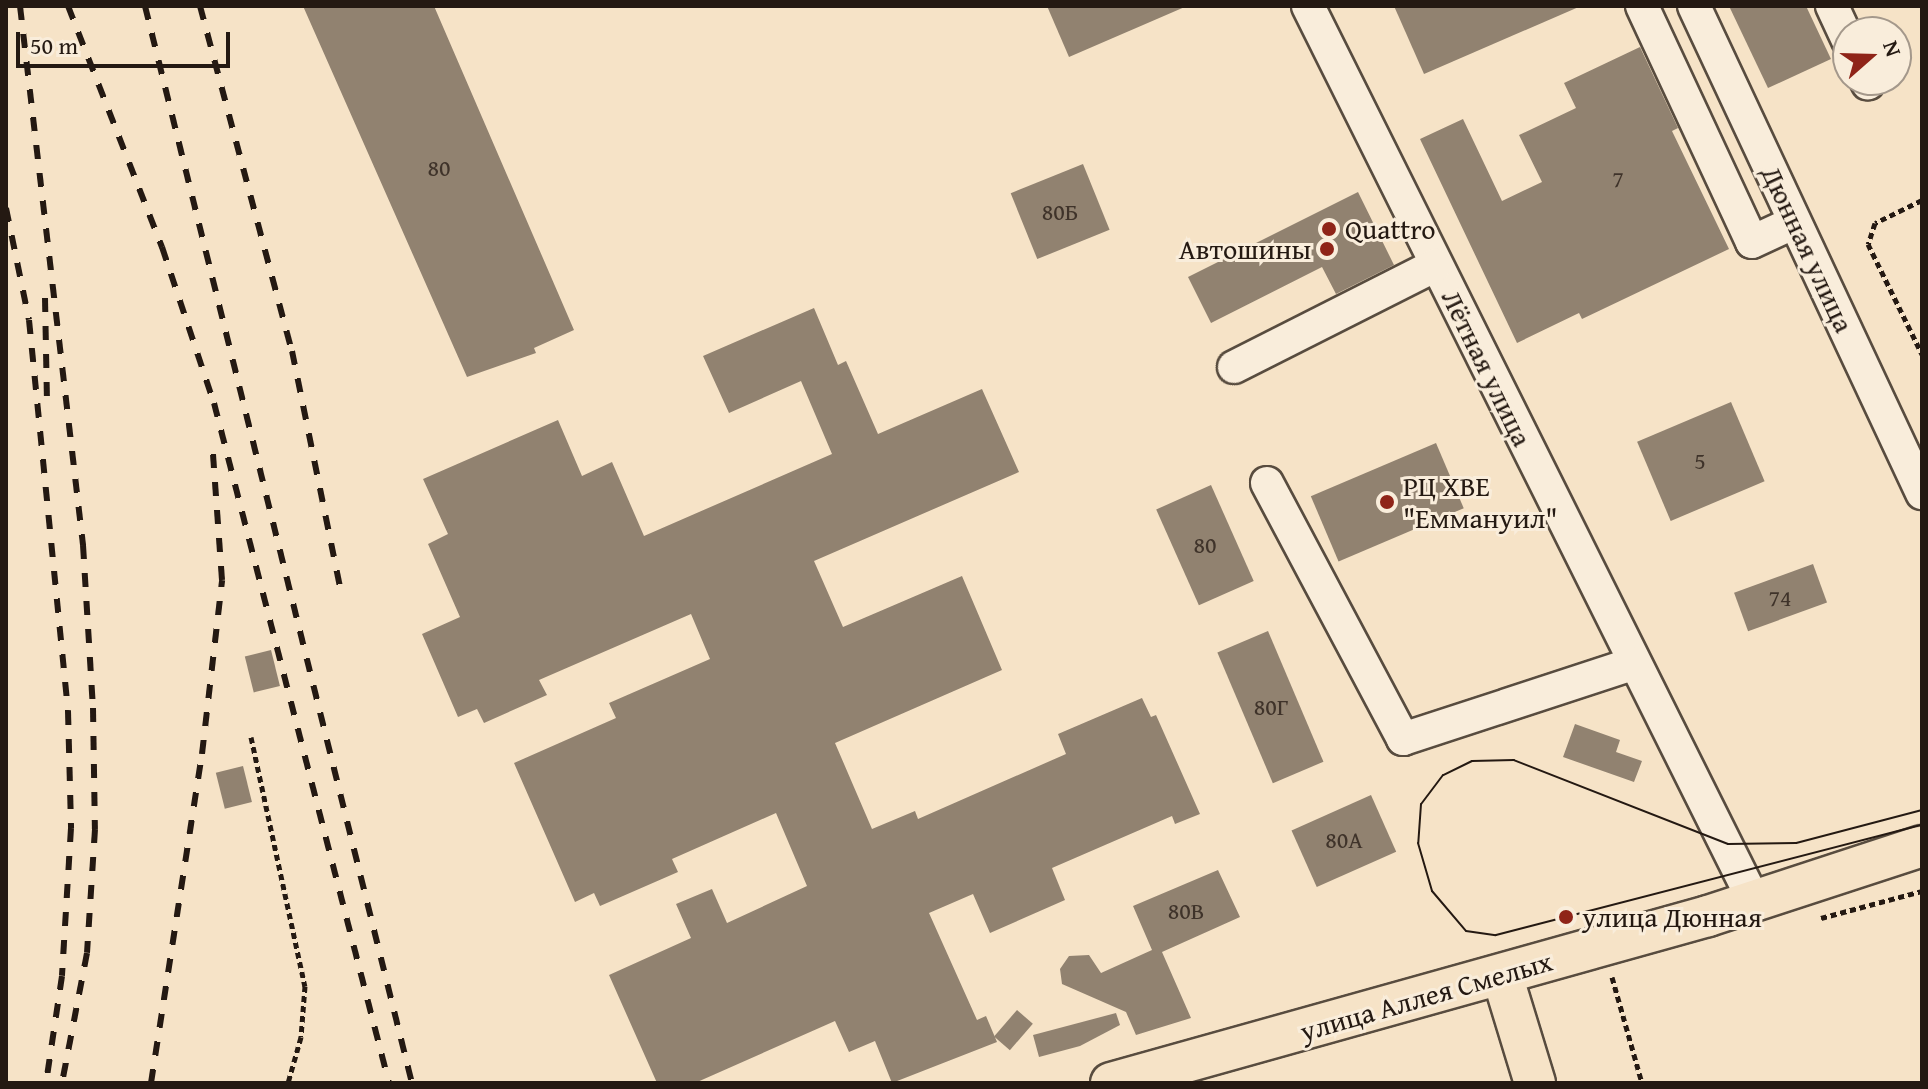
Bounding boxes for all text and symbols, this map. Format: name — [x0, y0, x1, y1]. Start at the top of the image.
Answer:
scale bar — [20, 16, 234, 66]
north arrow — [1832, 16, 1912, 96]
text: 50 m — [30, 28, 78, 63]
text: N — [1875, 36, 1910, 61]
house number: 80 — [427, 154, 451, 182]
street label: Дюнная улица — [1755, 160, 1861, 338]
house number: 7 — [1612, 165, 1624, 193]
house number: 80Б — [1042, 198, 1078, 226]
place label: Quattro — [1345, 212, 1436, 246]
marker: Quattro — [1320, 220, 1338, 238]
place label: Автошины — [1179, 232, 1311, 266]
marker: Автошины — [1318, 240, 1336, 258]
street label: Лётная улица — [1435, 284, 1539, 452]
house number: 5 — [1694, 447, 1706, 475]
place label: РЦ ХВЕ "Еммануил" — [1403, 469, 1558, 535]
marker: РЦ ХВЕ "Еммануил" — [1378, 493, 1396, 511]
house number: 80 — [1193, 531, 1217, 559]
house number: 74 — [1768, 584, 1792, 612]
house number: 80Г — [1254, 693, 1288, 721]
house number: 80А — [1325, 826, 1363, 854]
house number: 80В — [1168, 897, 1204, 925]
place label: улица Дюнная — [1582, 900, 1762, 934]
marker: улица Дюнная — [1557, 908, 1575, 926]
street label: улица Аллея Смелых — [1296, 944, 1556, 1048]

